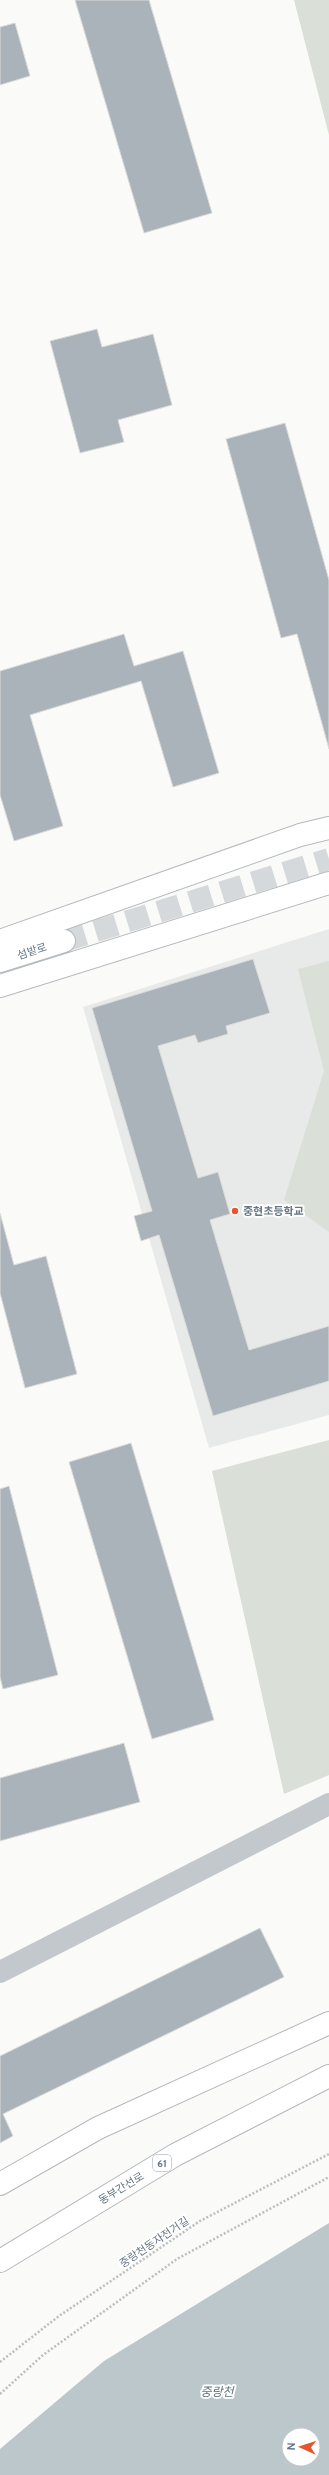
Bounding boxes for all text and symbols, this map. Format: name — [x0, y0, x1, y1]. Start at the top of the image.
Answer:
street label: 섬밭로 — [15, 940, 49, 962]
place label: 중현초등학교 — [243, 1204, 304, 1218]
marker: 중현초등학교 — [230, 1206, 240, 1216]
road number: 61 — [153, 2155, 171, 2171]
street label: 동부간선로 — [96, 2169, 146, 2207]
street label: 중랑천동자전거길 — [117, 2214, 191, 2270]
water label: 중랑천 — [200, 2384, 236, 2399]
north arrow — [281, 2427, 321, 2467]
text: N — [284, 2442, 298, 2451]

